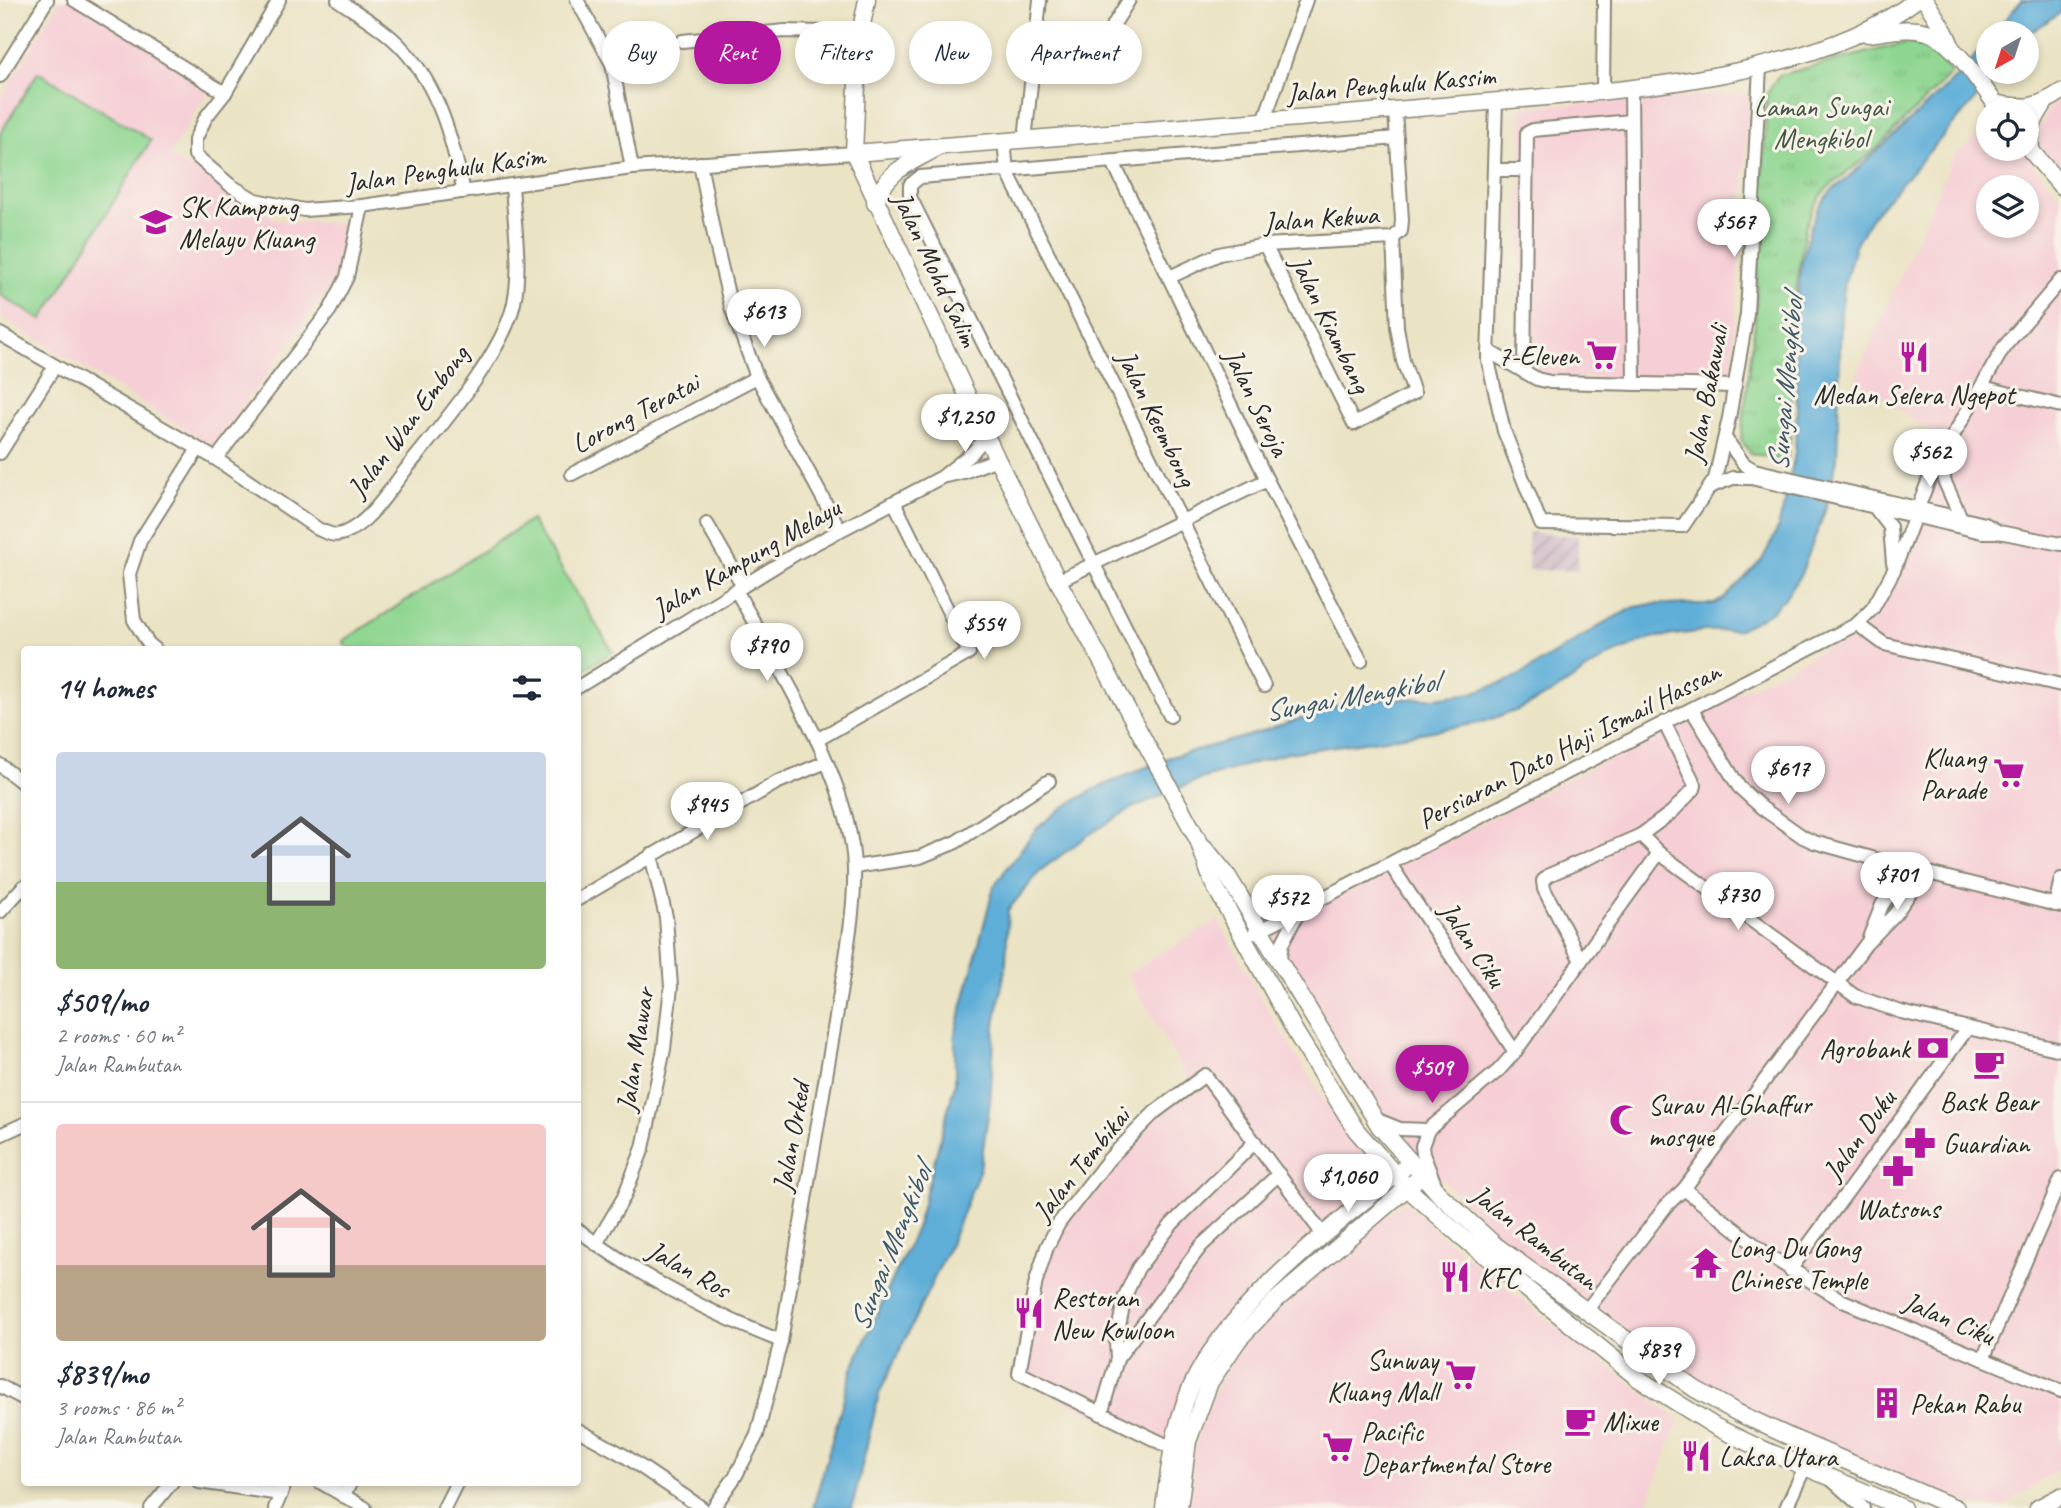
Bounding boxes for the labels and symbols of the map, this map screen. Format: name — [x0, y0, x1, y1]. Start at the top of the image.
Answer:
north arrow — [1976, 21, 2039, 84]
street label: Jalan Penghulu Kassim — [1283, 57, 1498, 111]
park label: Laman Sungai Mengkibol — [1754, 89, 1892, 156]
street label: Jalan Penghulu Kasim — [341, 137, 549, 201]
street label: Jalan Mohd Salim — [884, 184, 988, 353]
place label: SK Kampong Melayu Kluang — [179, 189, 316, 256]
street label: Jalan Kekwa — [1260, 196, 1381, 240]
pin: $567 — [1693, 200, 1775, 259]
school or university icon: SK Kampong Melayu Kluang — [139, 205, 173, 239]
street label: Jalan Kiambang — [1282, 248, 1380, 400]
water label: Sungai Mengkibol — [1758, 285, 1812, 473]
pin: $613 — [723, 290, 805, 349]
street label: Jalan Bakawali — [1675, 318, 1737, 468]
street label: Jalan Wan Embong — [338, 337, 477, 506]
place label: 7-Eleven — [1498, 338, 1580, 373]
supermarket icon: 7-Eleven — [1585, 338, 1619, 372]
restaurant icon: Medan Selera Ngepot — [1897, 340, 1931, 374]
street label: Jalan Seroja — [1215, 341, 1299, 463]
street label: Jalan Keembong — [1108, 342, 1206, 494]
street label: Lorong Teratai — [565, 363, 708, 461]
place label: Medan Selera Ngepot — [1813, 377, 2017, 412]
pin: $1,250 — [908, 394, 1022, 454]
pin: $562 — [1889, 430, 1971, 489]
street label: Jalan Kampung Melayu — [644, 489, 848, 627]
pin: $554 — [943, 602, 1025, 661]
pin: $790 — [726, 624, 808, 683]
street label: Persiaran Dato Haji Ismail Hassan — [1412, 653, 1727, 837]
water label: Sungai Mengkibol — [1262, 660, 1450, 730]
place label: Kluang Parade — [1920, 740, 1988, 807]
pin: $617 — [1747, 746, 1829, 806]
supermarket icon: Kluang Parade — [1992, 756, 2026, 790]
pin: $945 — [666, 782, 748, 842]
pin: $701 — [1856, 852, 1938, 912]
pin: $730 — [1697, 872, 1779, 932]
pin: $572 — [1247, 876, 1329, 935]
street label: Jalan Ciku — [1431, 893, 1515, 995]
street label: Jalan Mawar — [608, 983, 662, 1116]
place label: Agrobank — [1820, 1031, 1912, 1066]
bank icon: Agrobank — [1916, 1031, 1950, 1065]
pin: $509 — [1391, 1046, 1473, 1105]
cafe icon: Bask Bear — [1972, 1047, 2006, 1081]
street label: Jalan Orked — [764, 1076, 818, 1196]
street label: Jalan Duku — [1813, 1082, 1904, 1189]
place label: Bask Bear — [1940, 1084, 2040, 1119]
place label: Surau Al-Ghaffur mosque — [1648, 1087, 1813, 1154]
street label: Jalan Tembikai — [1023, 1097, 1140, 1229]
mosque icon: Surau Al-Ghaffur mosque — [1608, 1103, 1642, 1137]
pharmacy icon: Guardian — [1903, 1126, 1937, 1160]
place label: Guardian — [1943, 1126, 2031, 1161]
water label: Sungai Mengkibol — [840, 1151, 944, 1336]
pin: $1,060 — [1291, 1154, 1405, 1214]
pharmacy icon: Watsons — [1881, 1154, 1915, 1188]
street label: Jalan Rambutan — [1463, 1175, 1607, 1299]
place label: Watsons — [1856, 1191, 1942, 1226]
place label: Long Du Gong Chinese Temple — [1729, 1230, 1869, 1297]
street label: Jalan Ros — [640, 1231, 739, 1307]
temple icon: Long Du Gong Chinese Temple — [1689, 1246, 1723, 1280]
restaurant icon: KFC — [1438, 1260, 1472, 1294]
place label: KFC — [1478, 1260, 1522, 1295]
place label: Restoran New Kowloon — [1052, 1280, 1175, 1347]
street label: Jalan Ciku — [1897, 1283, 2001, 1353]
restaurant icon: Restoran New Kowloon — [1012, 1296, 1046, 1330]
pin: $839 — [1618, 1328, 1700, 1387]
place label: Sunway Kluang Mall — [1327, 1342, 1443, 1409]
supermarket icon: Sunway Kluang Mall — [1444, 1358, 1478, 1392]
building icon: Pekan Rabu — [1870, 1386, 1904, 1420]
place label: Pekan Rabu — [1910, 1386, 2022, 1421]
cafe icon: Mixue — [1563, 1404, 1597, 1438]
place label: Mixue — [1603, 1404, 1660, 1439]
place label: Pacific Departmental Store — [1361, 1414, 1552, 1481]
supermarket icon: Pacific Departmental Store — [1321, 1430, 1355, 1464]
restaurant icon: Laksa Utara — [1679, 1439, 1713, 1473]
place label: Laksa Utara — [1719, 1439, 1839, 1474]

